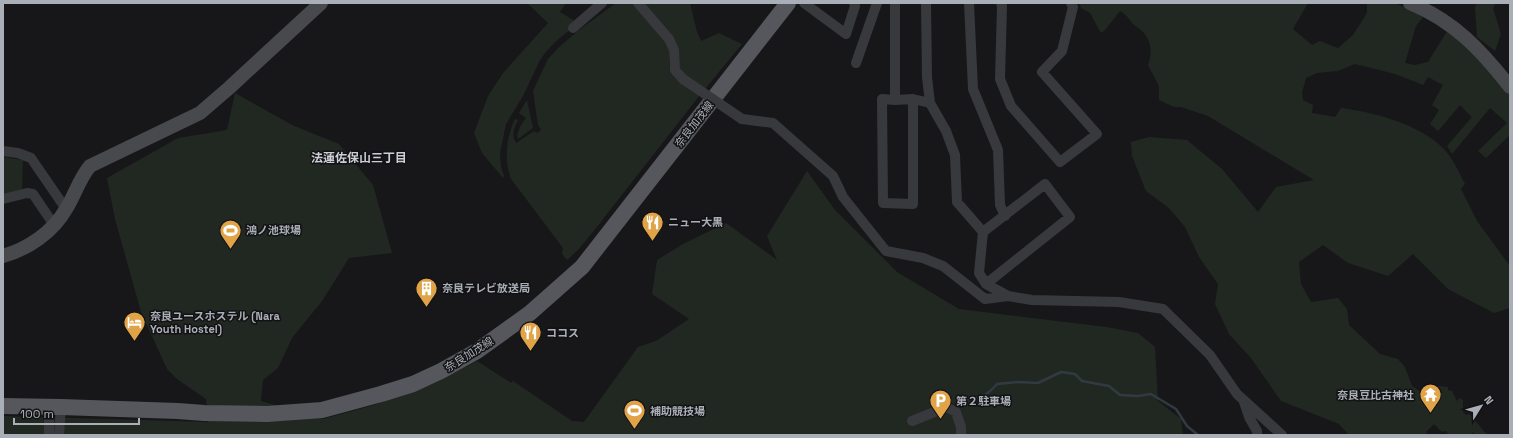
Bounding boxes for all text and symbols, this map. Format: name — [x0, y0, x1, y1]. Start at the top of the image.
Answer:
street label: 奈良加茂線 — [672, 98, 716, 150]
district label: 法蓮佐保山三丁目 — [311, 150, 407, 166]
restaurant icon: ニュー大黒 — [639, 209, 665, 242]
place label: ニュー大黒 — [668, 215, 723, 229]
sports icon: 鴻ノ池球場 — [218, 217, 244, 250]
place label: 鴻ノ池球場 — [246, 223, 301, 237]
building icon: 奈良テレビ放送局 — [413, 275, 439, 308]
place label: 奈良テレビ放送局 — [442, 281, 530, 295]
hotel icon: 奈良ユースホステル (Nara Youth Hostel) — [121, 309, 147, 342]
place label: 奈良ユースホステル (Nara Youth Hostel) — [150, 309, 281, 337]
restaurant icon: ココス — [518, 320, 544, 353]
place label: ココス — [546, 326, 579, 340]
street label: 奈良加茂線 — [442, 333, 496, 375]
temple icon: 奈良豆比古神社 — [1417, 382, 1443, 415]
north arrow — [1461, 386, 1501, 426]
parking icon: 第２駐車場 — [927, 388, 953, 421]
place label: 奈良豆比古神社 — [1337, 388, 1414, 402]
text: N — [1481, 393, 1497, 407]
place label: 第２駐車場 — [956, 394, 1011, 408]
sports icon: 補助競技場 — [621, 398, 647, 431]
scale bar — [14, 400, 139, 426]
place label: 補助競技場 — [650, 404, 705, 418]
text: 100 m — [20, 406, 54, 422]

